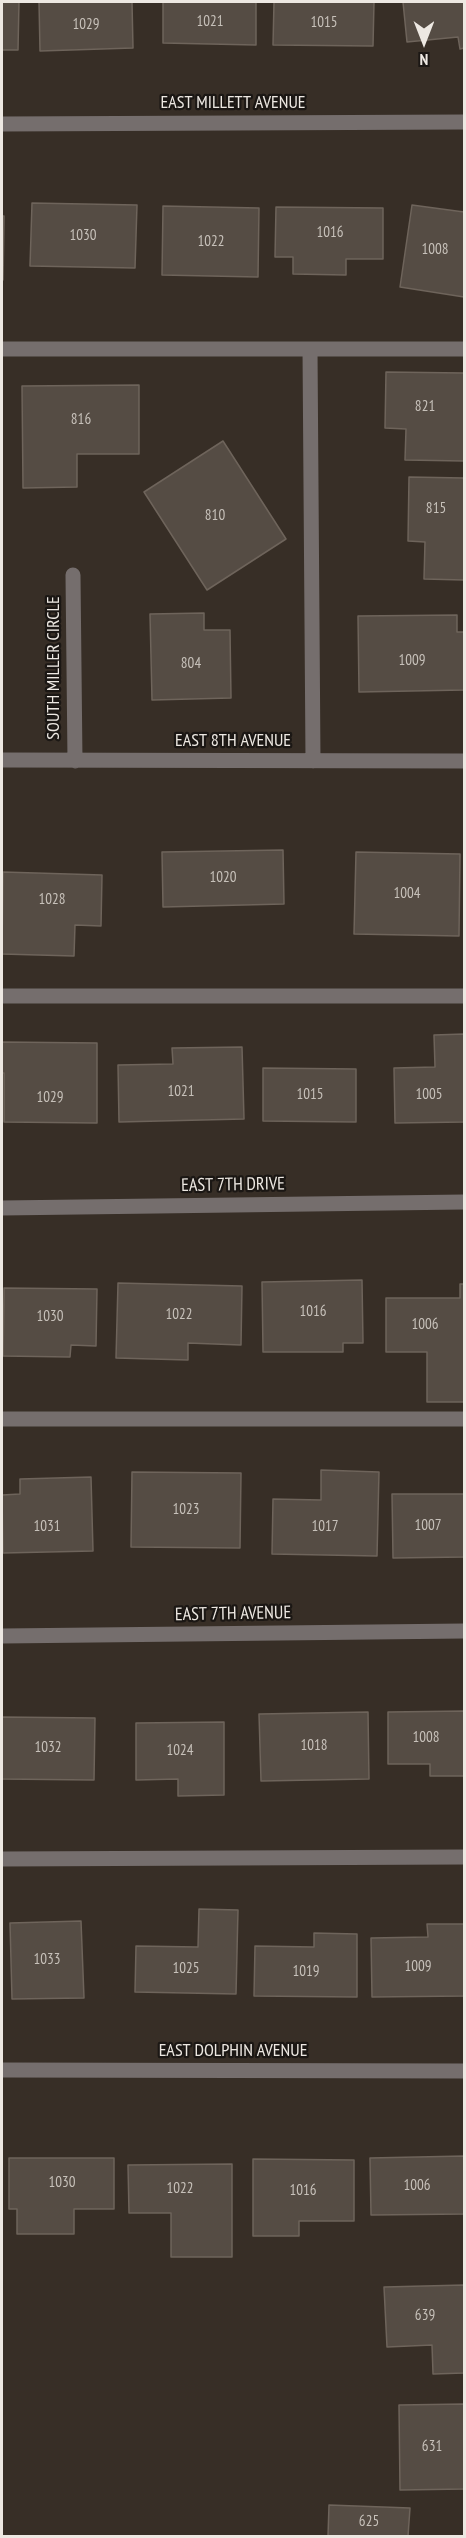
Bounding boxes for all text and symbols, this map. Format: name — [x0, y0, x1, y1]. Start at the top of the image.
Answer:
north arrow — [394, 12, 454, 72]
house number: 1021 — [197, 13, 223, 31]
house number: 1015 — [311, 14, 337, 32]
house number: 1029 — [73, 16, 99, 34]
text: N — [420, 50, 428, 70]
street label: EAST MILLETT AVENUE — [160, 92, 306, 114]
house number: 1016 — [317, 224, 343, 242]
house number: 1030 — [70, 227, 96, 245]
house number: 1022 — [198, 233, 224, 251]
house number: 1008 — [422, 241, 448, 259]
house number: 821 — [415, 398, 435, 416]
house number: 816 — [71, 411, 91, 429]
house number: 815 — [426, 500, 446, 518]
house number: 810 — [205, 507, 225, 525]
street label: SOUTH MILLER CIRCLE — [43, 596, 65, 740]
house number: 1009 — [399, 652, 425, 670]
house number: 804 — [181, 655, 201, 673]
street label: EAST 8TH AVENUE — [175, 730, 291, 752]
house number: 1020 — [210, 869, 236, 887]
house number: 1004 — [394, 885, 420, 903]
house number: 1028 — [39, 891, 65, 909]
house number: 1021 — [168, 1083, 194, 1101]
house number: 1015 — [297, 1086, 323, 1104]
house number: 1005 — [416, 1086, 442, 1104]
house number: 1029 — [37, 1089, 63, 1107]
street label: EAST 7TH DRIVE — [181, 1173, 285, 1197]
house number: 1016 — [300, 1303, 326, 1321]
house number: 1022 — [166, 1306, 192, 1324]
house number: 1030 — [37, 1308, 63, 1326]
house number: 1006 — [412, 1316, 438, 1334]
house number: 1023 — [173, 1501, 199, 1519]
house number: 1007 — [415, 1517, 441, 1535]
house number: 1031 — [34, 1518, 60, 1536]
house number: 1017 — [312, 1518, 338, 1536]
street label: EAST 7TH AVENUE — [175, 1602, 291, 1626]
house number: 1008 — [413, 1729, 439, 1747]
house number: 1018 — [301, 1737, 327, 1755]
house number: 1032 — [35, 1739, 61, 1757]
house number: 1024 — [167, 1742, 193, 1760]
house number: 1033 — [34, 1951, 60, 1969]
house number: 1009 — [405, 1958, 431, 1976]
house number: 1025 — [173, 1960, 199, 1978]
house number: 1019 — [293, 1963, 319, 1981]
street label: EAST DOLPHIN AVENUE — [159, 2040, 307, 2062]
house number: 1030 — [49, 2174, 75, 2192]
house number: 1006 — [404, 2177, 430, 2195]
house number: 1022 — [167, 2180, 193, 2198]
house number: 1016 — [290, 2182, 316, 2200]
house number: 639 — [415, 2307, 435, 2325]
house number: 631 — [422, 2438, 442, 2456]
house number: 625 — [359, 2513, 379, 2531]

